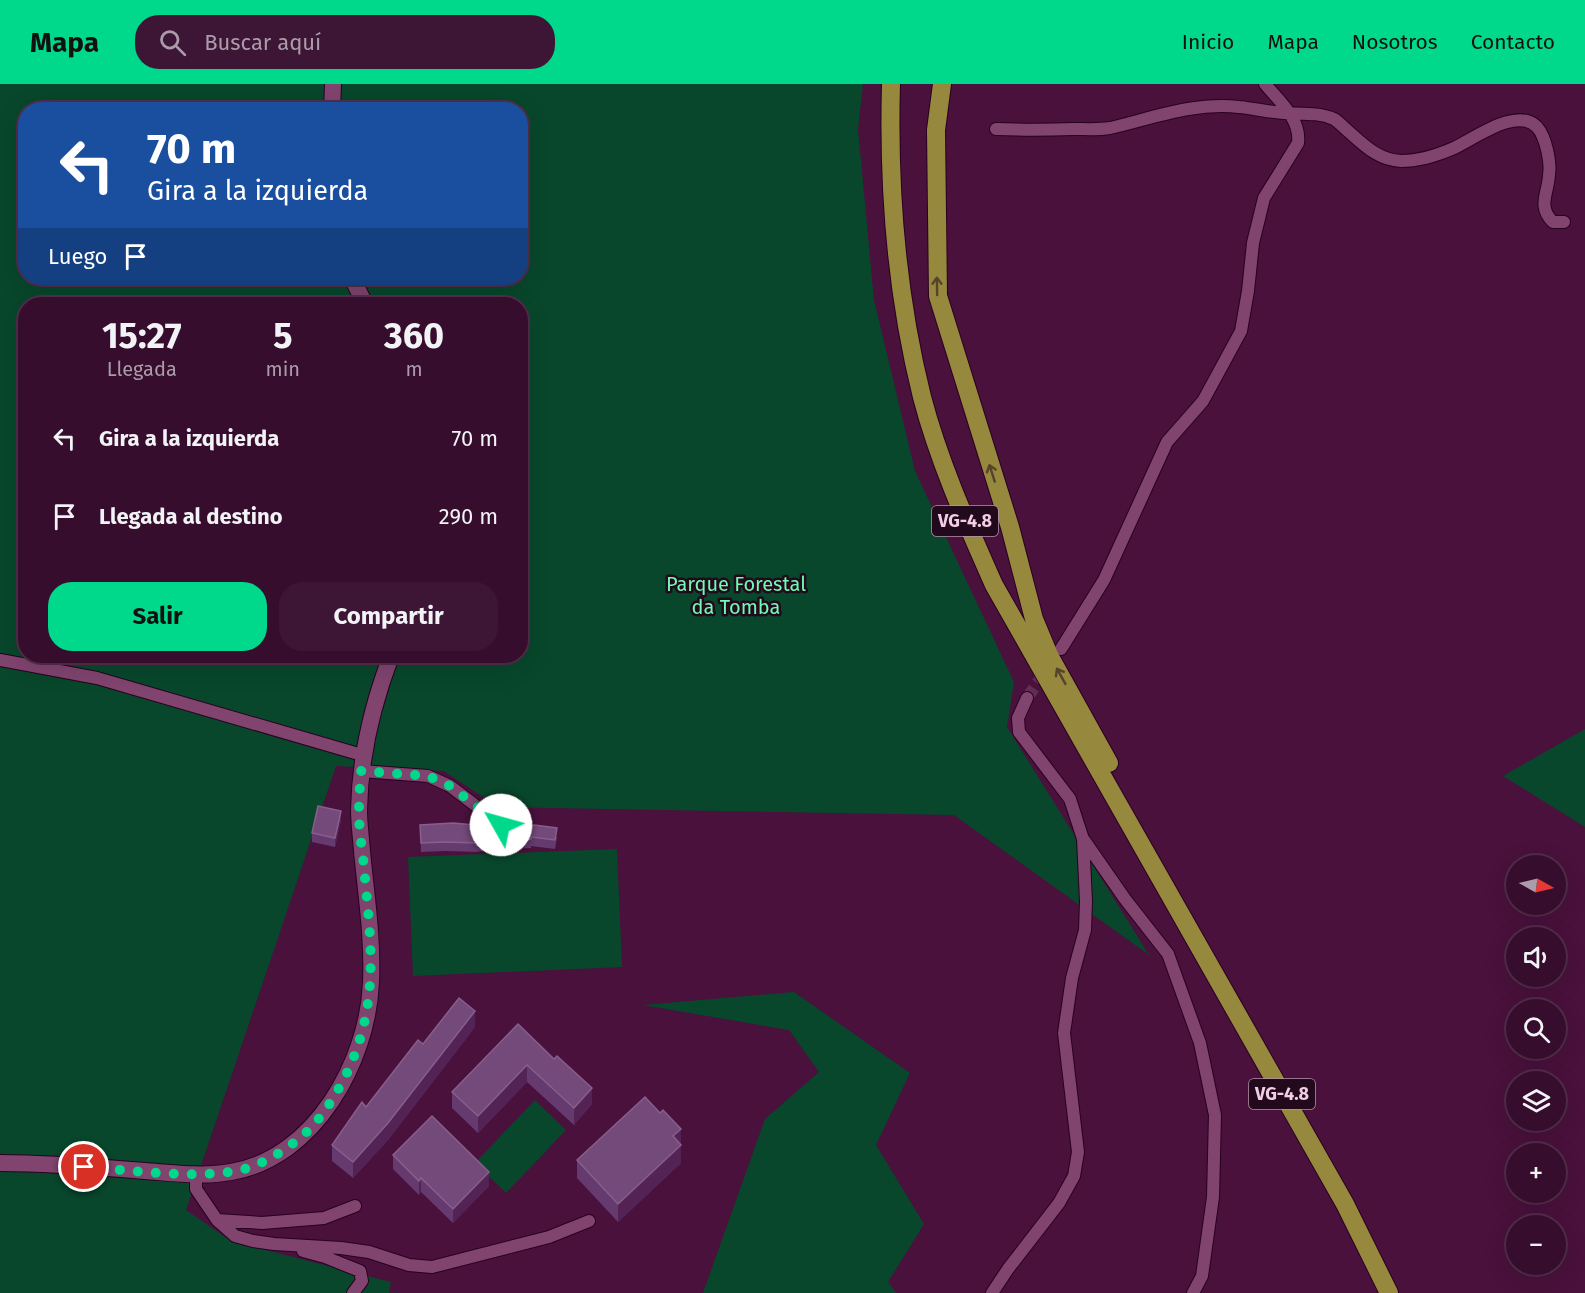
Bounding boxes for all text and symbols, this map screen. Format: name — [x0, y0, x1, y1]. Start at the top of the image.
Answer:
search box — [135, 15, 555, 69]
text: Mapa — [30, 26, 99, 59]
icon: search — [156, 26, 189, 59]
text: Buscar aquí — [204, 29, 321, 56]
text: Inicio — [1182, 29, 1234, 55]
text: Mapa — [1267, 29, 1319, 55]
text: Nosotros — [1352, 29, 1438, 55]
text: Contacto — [1471, 29, 1555, 55]
text: 70 m — [147, 124, 236, 174]
icon: left — [48, 126, 126, 204]
text: Gira a la izquierda — [147, 175, 368, 207]
icon: arrive — [119, 240, 152, 273]
text: Luego — [48, 243, 107, 270]
one-way arrow — [932, 276, 943, 296]
text: 15:27 — [102, 314, 182, 358]
text: 5 — [273, 314, 292, 358]
text: 360 — [384, 314, 444, 358]
text: Llegada — [107, 357, 177, 381]
text: min — [266, 357, 300, 381]
text: m — [405, 357, 423, 381]
icon: left — [48, 422, 81, 455]
text: Gira a la izquierda — [99, 425, 279, 452]
text: 70 m — [452, 425, 498, 452]
one-way arrow — [985, 464, 996, 483]
icon: arrive — [48, 500, 81, 533]
text: Llegada al destino — [99, 503, 283, 530]
text: 290 m — [439, 503, 498, 530]
road number: VG-4.8 — [932, 506, 998, 536]
park label: Parque Forestal da Tomba — [666, 572, 806, 619]
button: Salir — [48, 582, 267, 651]
button: Compartir — [279, 582, 498, 651]
one-way arrow — [1055, 668, 1067, 685]
position arrow — [469, 793, 533, 857]
north arrow — [1506, 855, 1566, 915]
map controls — [1506, 855, 1566, 1275]
button: sound — [1506, 927, 1566, 987]
button: search — [1506, 999, 1566, 1059]
button: layers — [1506, 1071, 1566, 1131]
road number: VG-4.8 — [1249, 1079, 1315, 1109]
pin — [58, 1141, 109, 1192]
button: + — [1506, 1143, 1566, 1203]
icon: arrive — [67, 1150, 100, 1183]
button: − — [1506, 1215, 1566, 1275]

